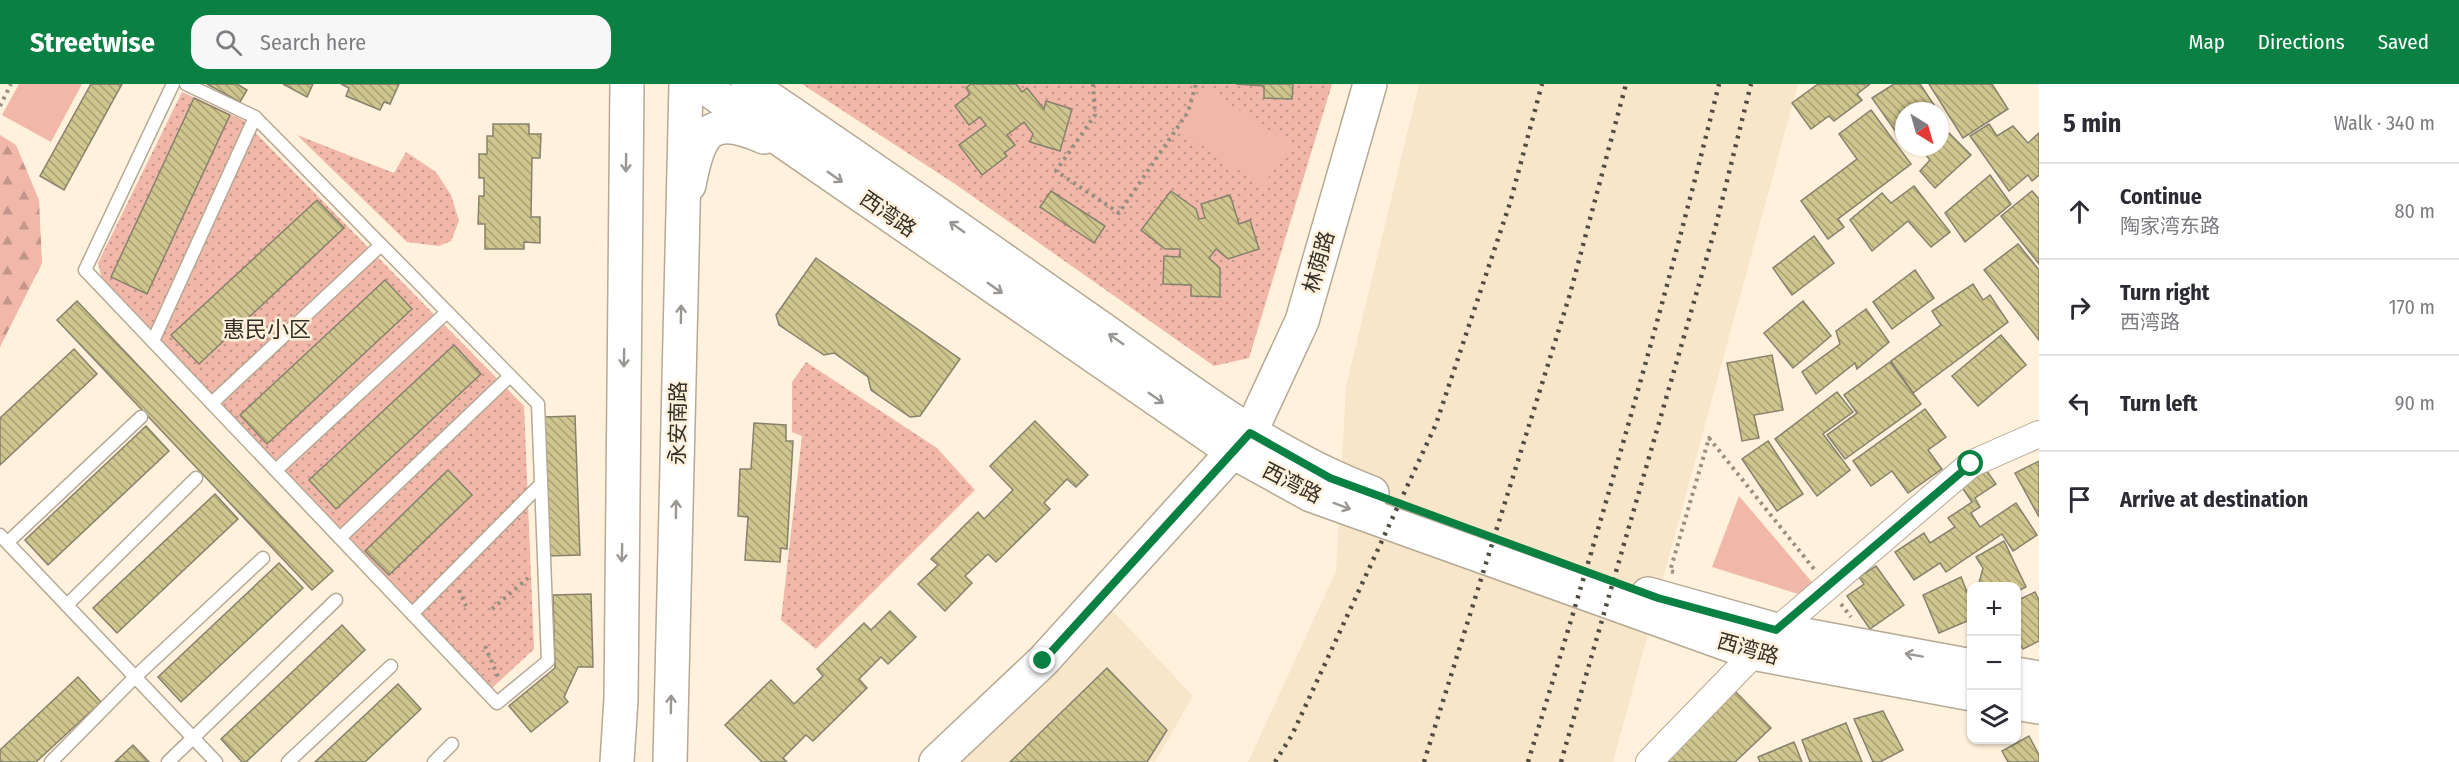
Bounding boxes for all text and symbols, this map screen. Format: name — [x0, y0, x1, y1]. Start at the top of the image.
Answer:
search box — [191, 15, 611, 69]
text: Streetwise — [30, 26, 155, 59]
icon: search — [212, 26, 245, 59]
text: Search here — [260, 29, 366, 56]
text: Map — [2188, 29, 2225, 55]
text: Directions — [2258, 29, 2345, 55]
text: Saved — [2378, 29, 2429, 55]
north arrow — [1895, 102, 1949, 156]
text: 5 min — [2063, 108, 2121, 139]
text: Walk · 340 m — [2334, 111, 2435, 135]
one-way arrow — [620, 153, 632, 173]
one-way arrow — [826, 171, 843, 183]
text: Continue — [2120, 183, 2202, 210]
street label: 西湾路 — [855, 185, 921, 243]
icon: ahead — [2063, 195, 2096, 228]
text: 80 m — [2395, 199, 2435, 223]
text: 陶家湾东路 — [2120, 214, 2220, 238]
one-way arrow — [949, 221, 965, 233]
street label: 林荫路 — [1298, 228, 1340, 296]
text: Turn right — [2120, 279, 2209, 306]
one-way arrow — [987, 282, 1003, 294]
icon: right — [2063, 291, 2096, 324]
text: 170 m — [2389, 295, 2435, 319]
one-way arrow — [675, 304, 687, 324]
text: 西湾路 — [2120, 310, 2180, 334]
district label: 惠民小区 — [223, 316, 311, 343]
one-way arrow — [1109, 333, 1125, 345]
one-way arrow — [618, 348, 630, 368]
street label: 永安南路 — [664, 381, 692, 465]
icon: left — [2063, 387, 2096, 420]
text: Turn left — [2120, 390, 2198, 417]
text: 90 m — [2395, 391, 2435, 415]
one-way arrow — [1147, 392, 1163, 404]
route start — [1957, 450, 1983, 476]
street label: 西湾路 — [1258, 457, 1326, 509]
icon: arrive — [2063, 483, 2096, 516]
text: Arrive at destination — [2120, 486, 2308, 513]
one-way arrow — [671, 499, 682, 519]
one-way arrow — [1332, 502, 1351, 513]
one-way arrow — [616, 543, 628, 563]
map controls — [1967, 582, 2021, 744]
button: + — [1967, 582, 2021, 636]
street label: 西湾路 — [1714, 628, 1782, 670]
button: − — [1967, 636, 2021, 690]
route end — [1029, 647, 1055, 673]
one-way arrow — [1905, 649, 1924, 660]
button: layers — [1967, 690, 2021, 744]
one-way arrow — [666, 694, 677, 714]

